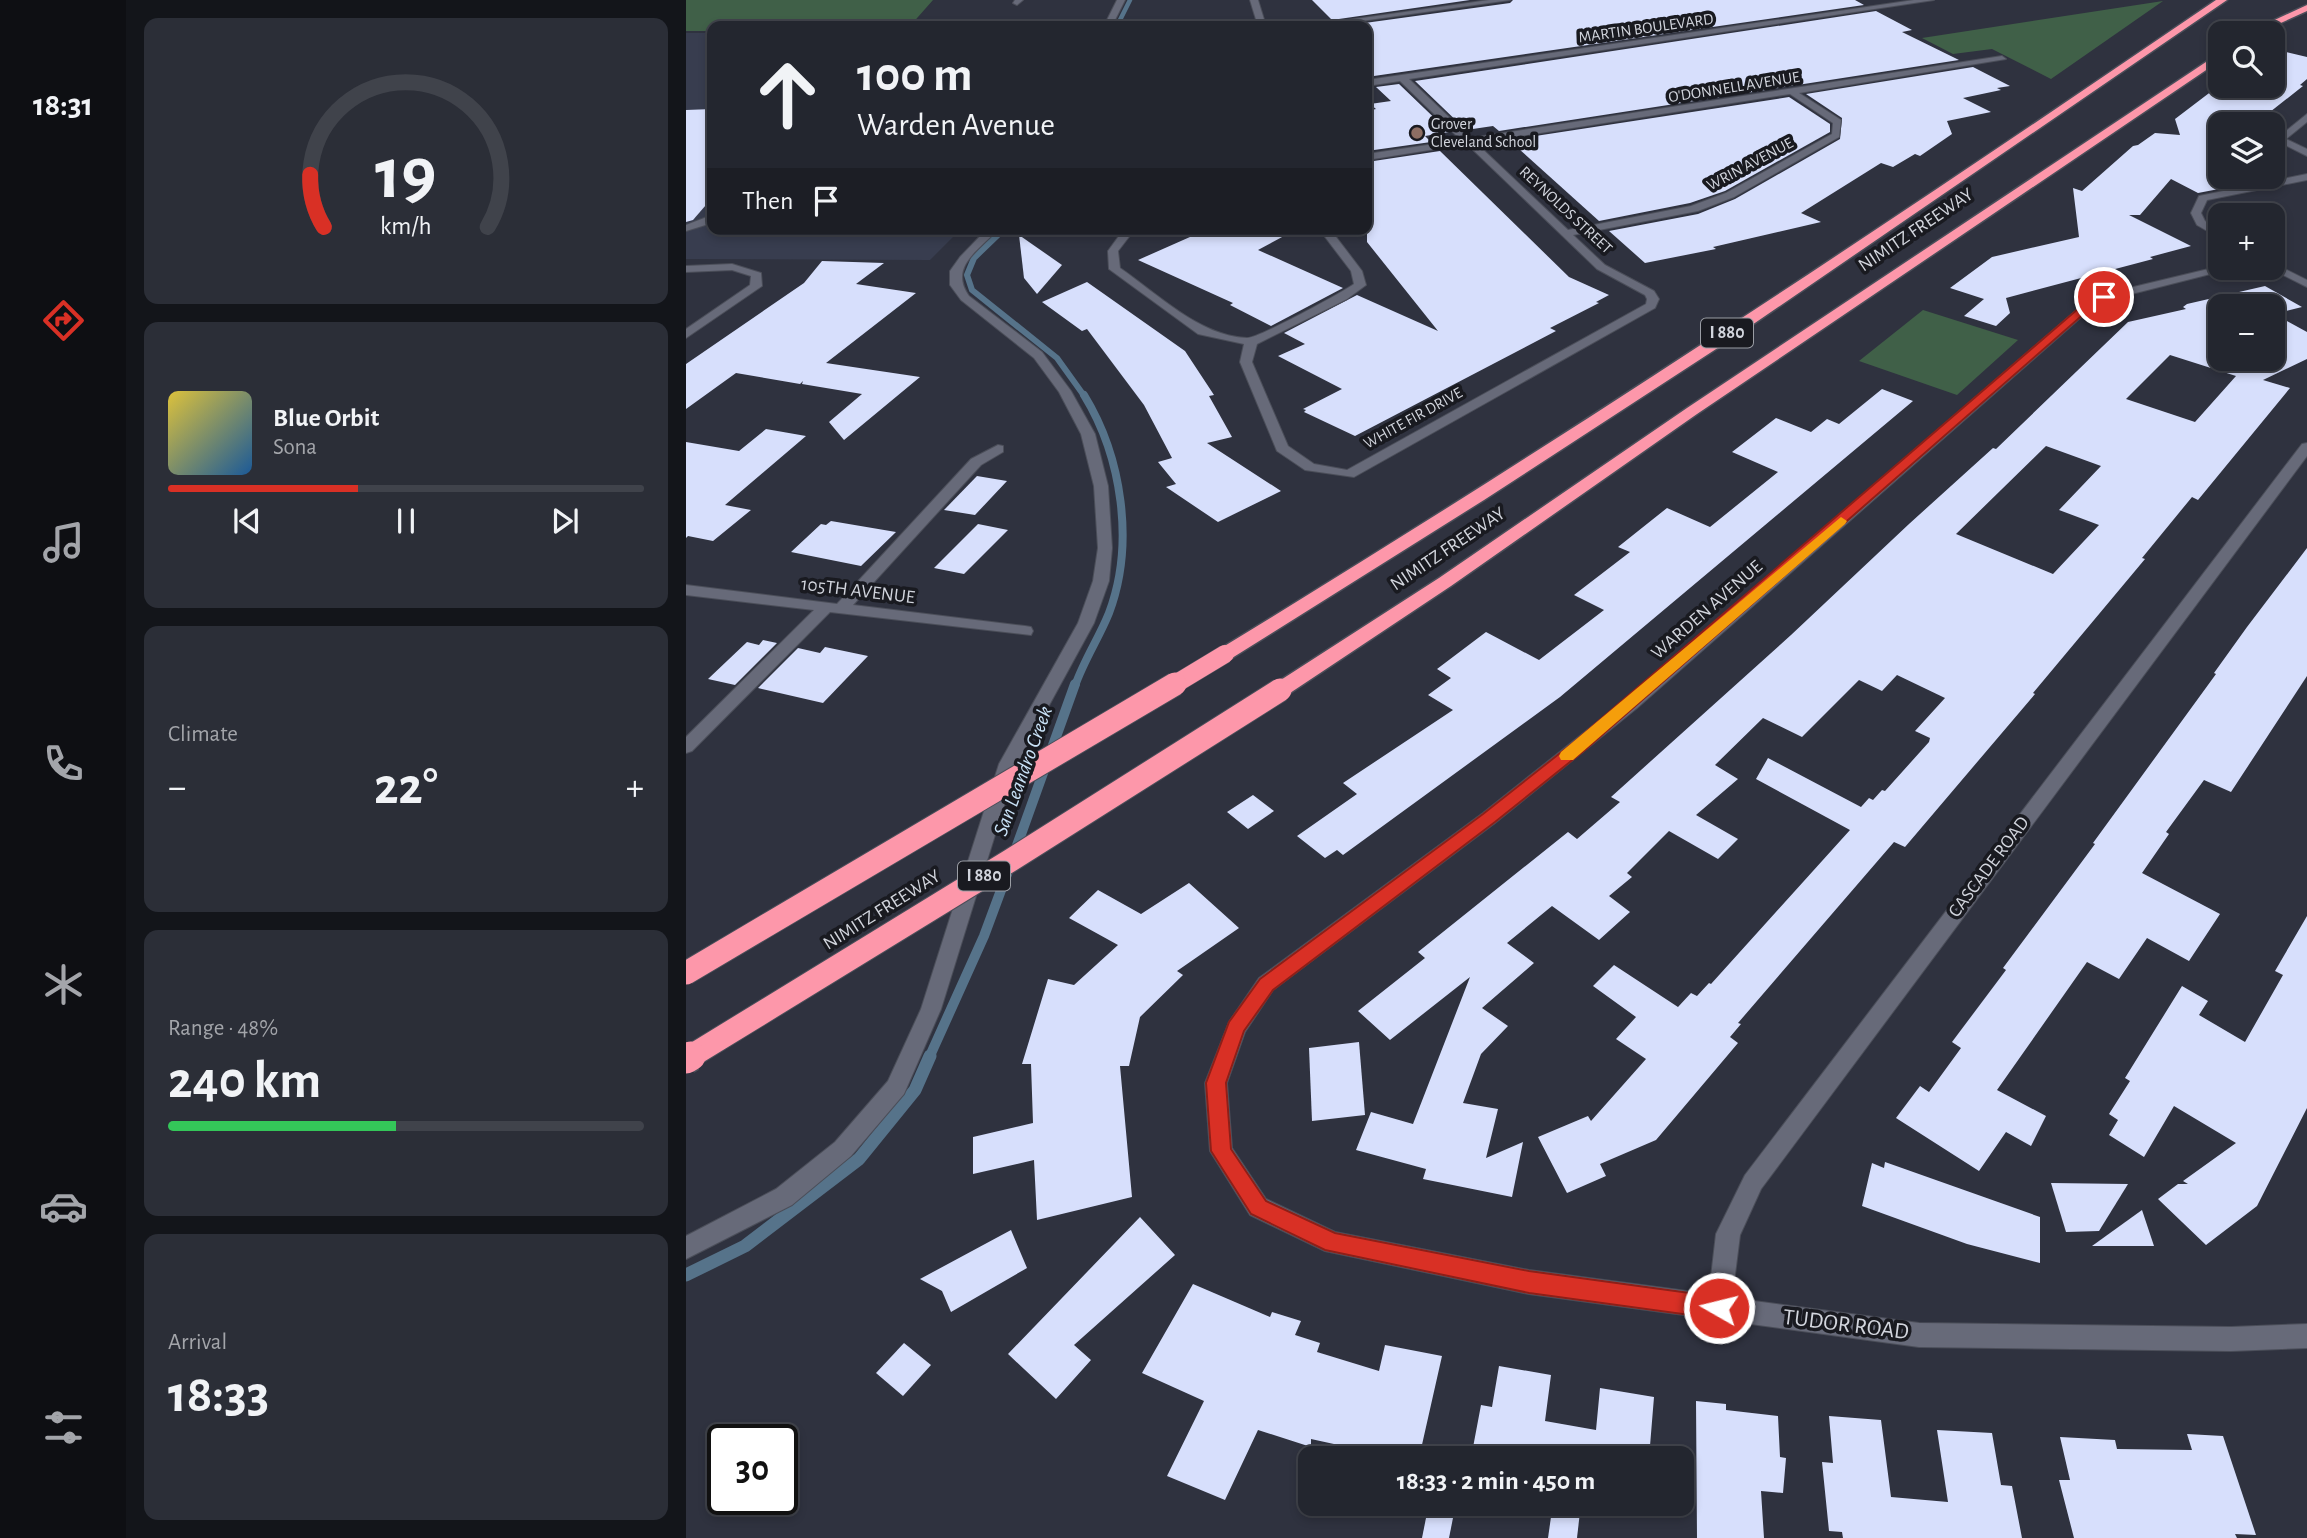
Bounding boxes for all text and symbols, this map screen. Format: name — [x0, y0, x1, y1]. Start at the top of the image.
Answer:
street label: MARTIN BOULEVARD — [1577, 11, 1715, 45]
map controls — [2208, 21, 2285, 371]
button: search — [2208, 21, 2285, 98]
icon: ahead — [742, 49, 833, 140]
text: 100 m — [857, 51, 973, 100]
street label: O'DONNELL AVENUE — [1667, 69, 1801, 105]
text: 18:31 — [33, 89, 93, 121]
text: Warden Avenue — [857, 109, 1055, 141]
button: layers — [2208, 112, 2285, 189]
place label: Grover Cleveland School — [1431, 116, 1536, 150]
marker: Grover Cleveland School — [1409, 125, 1425, 141]
street label: WRIN AVENUE — [1704, 134, 1796, 193]
text: 19 — [375, 139, 437, 212]
street label: REYNOLDS STREET — [1517, 163, 1616, 257]
icon: arrive — [807, 182, 845, 220]
street label: NIMITZ FREEWAY — [1855, 185, 1977, 275]
text: Then — [742, 188, 793, 214]
button: + — [2208, 203, 2285, 280]
text: km/h — [380, 214, 432, 239]
pin — [2074, 267, 2134, 327]
icon: arrive — [2085, 278, 2123, 316]
button: − — [2208, 294, 2285, 371]
icon: directions — [39, 296, 88, 345]
road number: I 880 — [1701, 318, 1753, 348]
street label: WHITE FIR DRIVE — [1361, 384, 1465, 452]
text: Blue Orbit — [273, 405, 379, 431]
text: Sona — [273, 436, 317, 459]
icon: previous — [228, 502, 266, 540]
icon: pause — [387, 502, 425, 540]
icon: next — [546, 502, 584, 540]
street label: NIMITZ FREEWAY — [1387, 504, 1509, 594]
icon: music — [39, 518, 88, 567]
street label: WARDEN AVENUE — [1648, 557, 1766, 663]
street label: 105TH AVENUE — [800, 575, 916, 607]
water label: San Leandro Creek — [990, 703, 1056, 839]
text: Climate — [168, 723, 238, 746]
icon: phone — [39, 739, 88, 788]
text: 22° — [374, 761, 438, 813]
text: − — [168, 769, 186, 807]
text: + — [626, 769, 644, 807]
street label: CASCADE ROAD — [1945, 813, 2033, 921]
road number: I 880 — [958, 862, 1010, 890]
street label: NIMITZ FREEWAY — [820, 866, 944, 954]
icon: climate — [39, 960, 88, 1009]
text: Range · 48% — [168, 1017, 278, 1040]
text: 240 km — [168, 1055, 321, 1107]
icon: car — [39, 1182, 88, 1231]
position arrow — [1682, 1271, 1756, 1345]
street label: TUDOR ROAD — [1782, 1306, 1910, 1344]
text: Arrival — [168, 1331, 227, 1354]
text: 18:33 — [168, 1369, 269, 1421]
icon: filters — [39, 1403, 88, 1452]
speed limit sign: 30 — [707, 1424, 798, 1515]
text: 18:33 · 2 min · 450 m — [1397, 1468, 1595, 1494]

